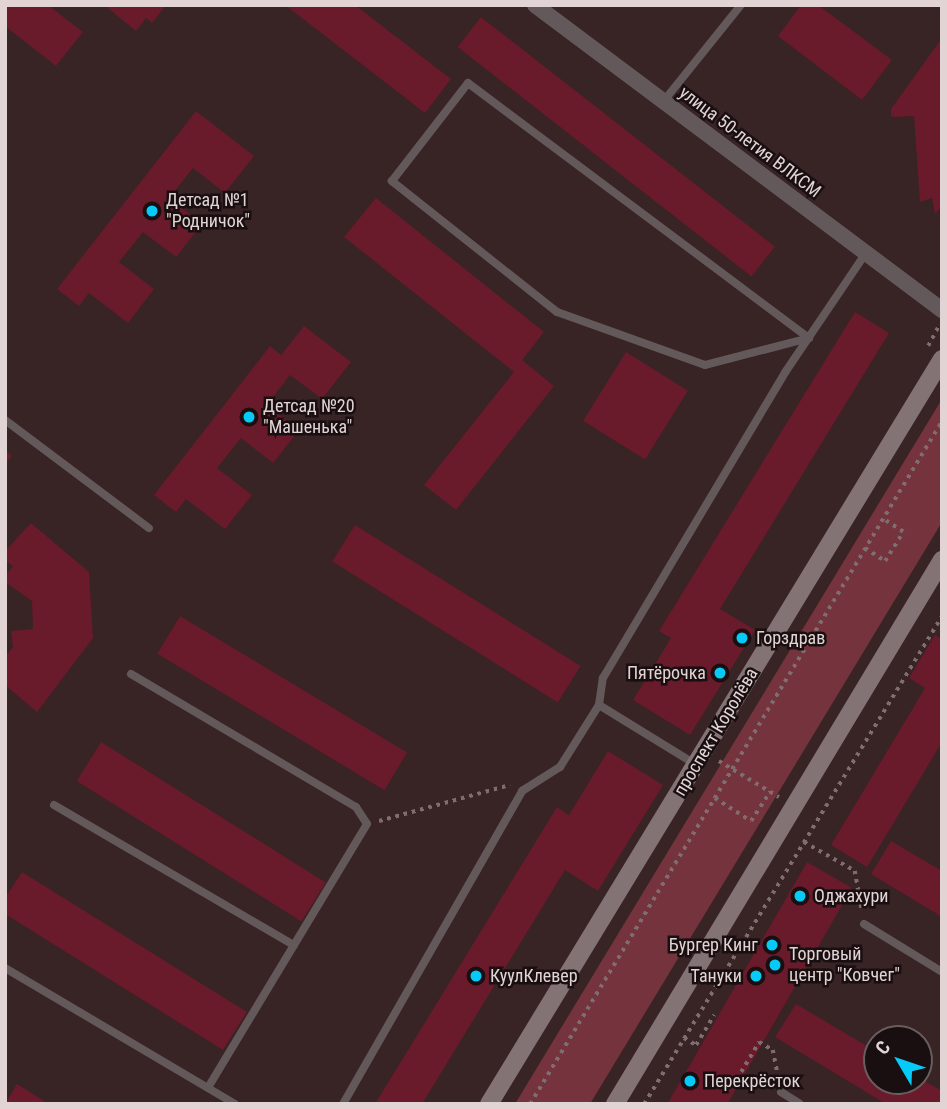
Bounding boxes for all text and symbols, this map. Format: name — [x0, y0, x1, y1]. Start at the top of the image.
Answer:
street label: улица 50-летия ВЛКСМ — [675, 82, 825, 202]
place label: Детсад №1 "Родничок" — [166, 190, 250, 232]
marker: Детсад №1 "Родничок" — [144, 203, 160, 219]
place label: Детсад №20 "Машенька" — [263, 396, 355, 438]
marker: Детсад №20 "Машенька" — [241, 409, 257, 425]
place label: Горздрав — [756, 627, 825, 649]
marker: Горздрав — [734, 630, 750, 646]
place label: Пятёрочка — [627, 662, 706, 684]
street label: проспект Королёва — [669, 664, 763, 800]
marker: Пятёрочка — [712, 665, 728, 681]
place label: Оджахури — [814, 885, 888, 907]
marker: Оджахури — [792, 888, 808, 904]
place label: Бургер Кинг — [669, 934, 758, 956]
marker: Бургер Кинг — [764, 937, 780, 953]
place label: Торговый центр "Ковчег" — [789, 944, 900, 986]
marker: Торговый центр "Ковчег" — [767, 957, 783, 973]
place label: КуулКлевер — [490, 965, 578, 987]
place label: Тануки — [691, 965, 742, 987]
marker: КуулКлевер — [468, 968, 484, 984]
marker: Тануки — [748, 968, 764, 984]
north arrow — [863, 1025, 933, 1095]
text: С — [870, 1036, 895, 1059]
place label: Перекрёсток — [704, 1070, 800, 1092]
marker: Перекрёсток — [682, 1073, 698, 1089]

